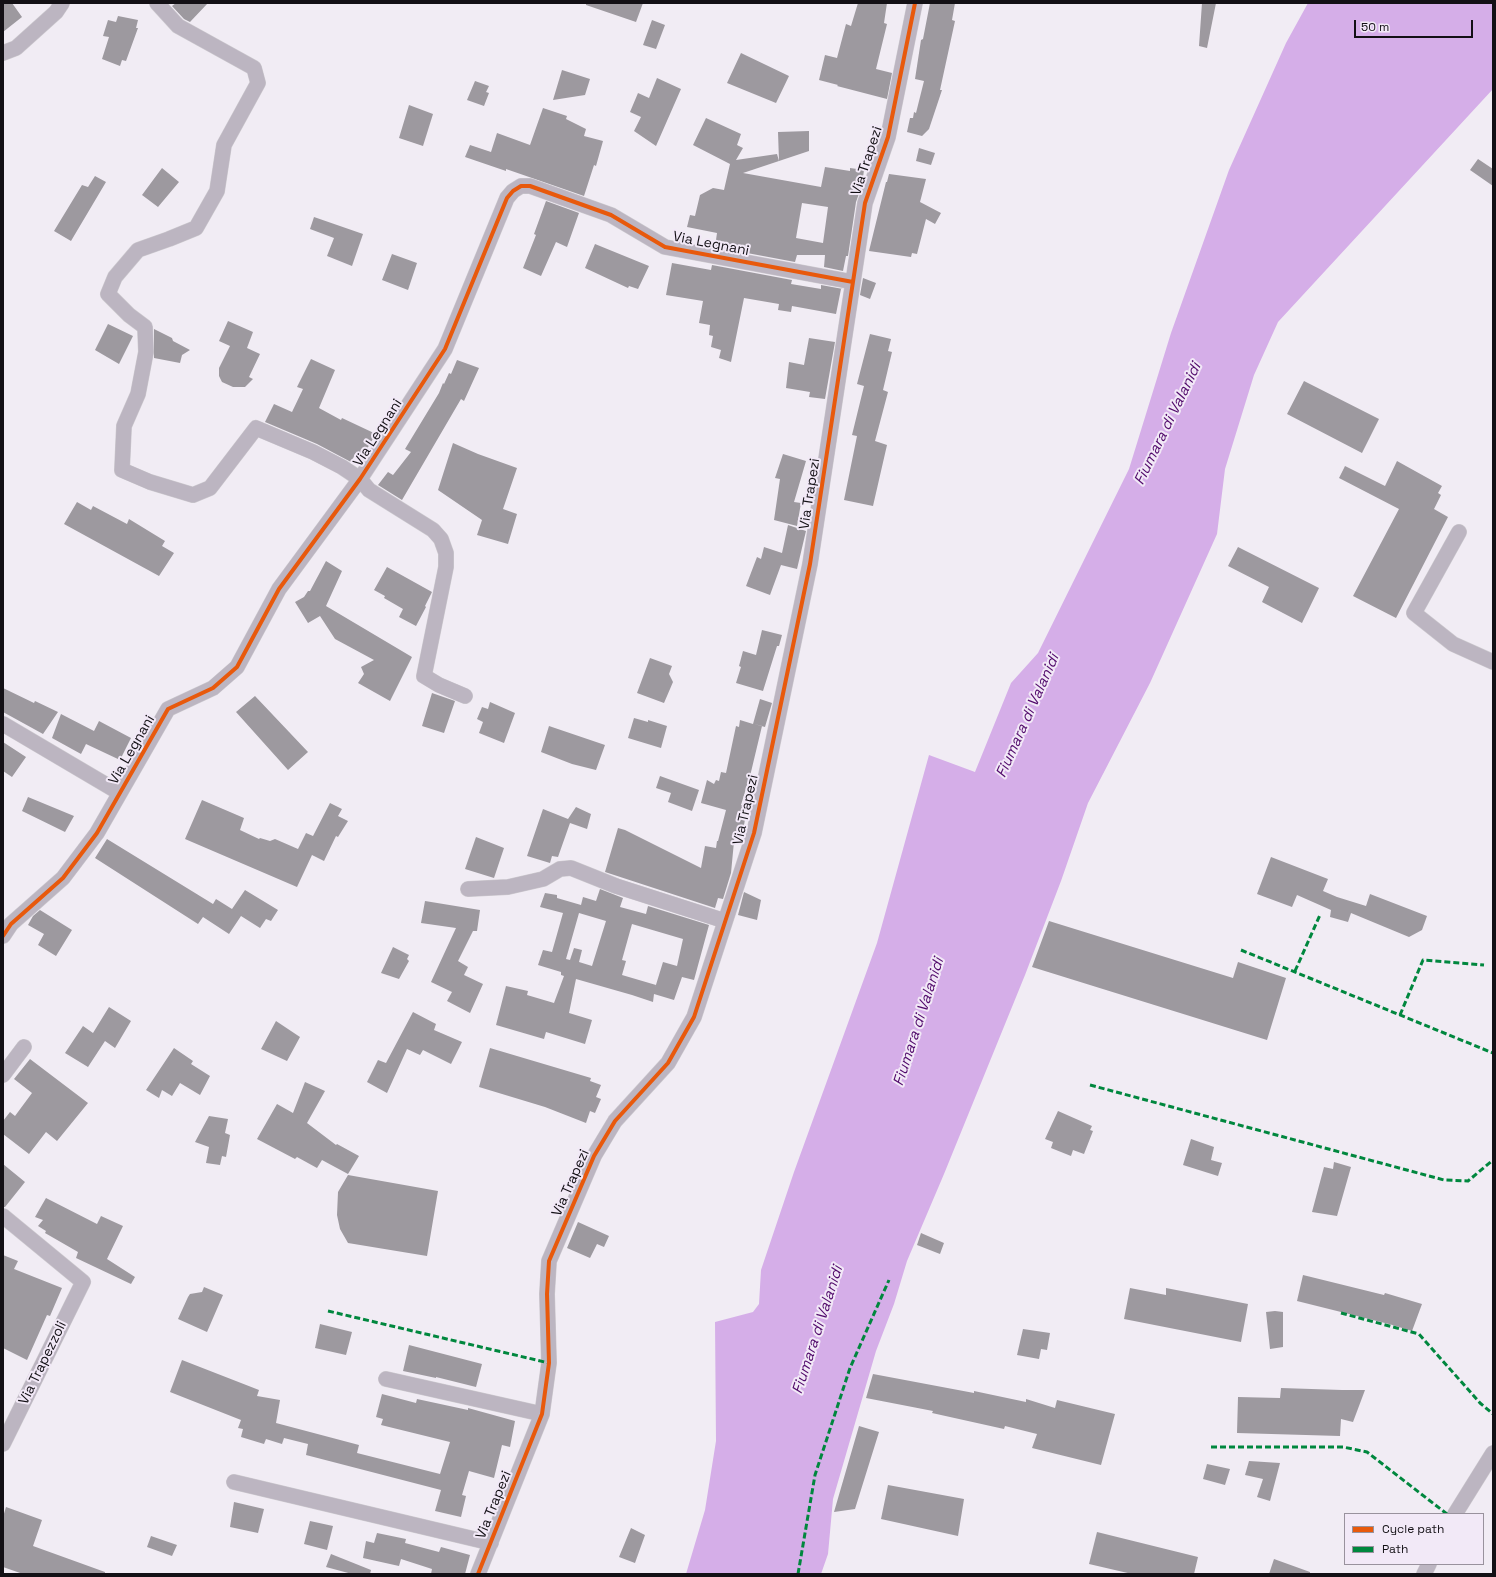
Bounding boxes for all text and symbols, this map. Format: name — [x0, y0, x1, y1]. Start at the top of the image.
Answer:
scale bar — [1356, 12, 1475, 38]
text: 50 m — [1361, 19, 1389, 35]
street label: Via Trapezi — [848, 124, 886, 198]
street label: Via Legnani — [671, 228, 751, 260]
water label: Fiumara di Valanidi — [1131, 360, 1205, 488]
street label: Via Legnani — [350, 396, 406, 470]
street label: Via Trapezi — [796, 457, 824, 531]
water label: Fiumara di Valanidi — [993, 651, 1063, 781]
street label: Via Legnani — [105, 712, 159, 788]
street label: Via Trapezi — [730, 773, 762, 847]
water label: Fiumara di Valanidi — [890, 956, 948, 1088]
street label: Via Trapezi — [549, 1147, 593, 1219]
water label: Fiumara di Valanidi — [789, 1264, 847, 1396]
street label: Via Trapezzoli — [16, 1318, 70, 1408]
street label: Via Trapezi — [473, 1469, 515, 1541]
legend — [1344, 1513, 1484, 1565]
text: Cycle path — [1382, 1521, 1444, 1537]
text: Path — [1382, 1541, 1408, 1557]

